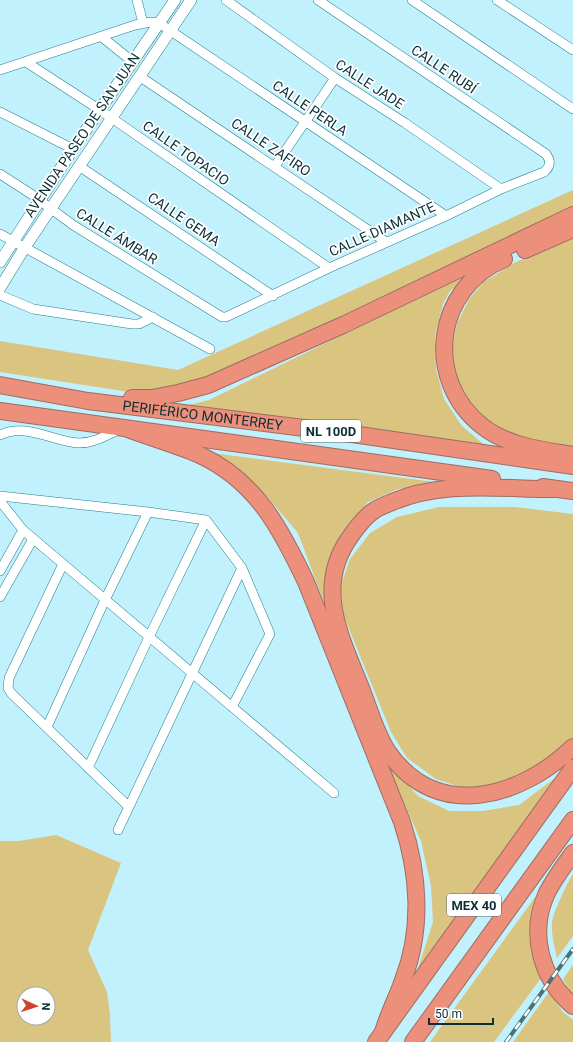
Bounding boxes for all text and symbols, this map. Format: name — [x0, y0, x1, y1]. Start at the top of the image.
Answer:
street label: CALLE RUBÍ — [408, 41, 481, 97]
street label: AVENIDA PASEO DE SAN JUAN — [21, 50, 143, 220]
street label: CALLE JADE — [333, 56, 407, 112]
street label: CALLE PERLA — [269, 77, 351, 139]
street label: CALLE ZAFIRO — [228, 115, 314, 179]
street label: CALLE TOPACIO — [140, 117, 232, 189]
street label: CALLE GEMA — [145, 189, 223, 249]
street label: CALLE DIAMANTE — [326, 198, 438, 260]
street label: CALLE ÁMBAR — [73, 204, 161, 268]
street label: PERIFÉRICO MONTERREY — [122, 397, 284, 433]
road number: NL 100D — [301, 420, 361, 442]
road number: MEX 40 — [447, 894, 501, 916]
north arrow — [16, 986, 56, 1026]
scale bar — [429, 1000, 493, 1026]
text: N — [39, 1002, 52, 1011]
text: 50 m — [435, 1007, 462, 1021]

